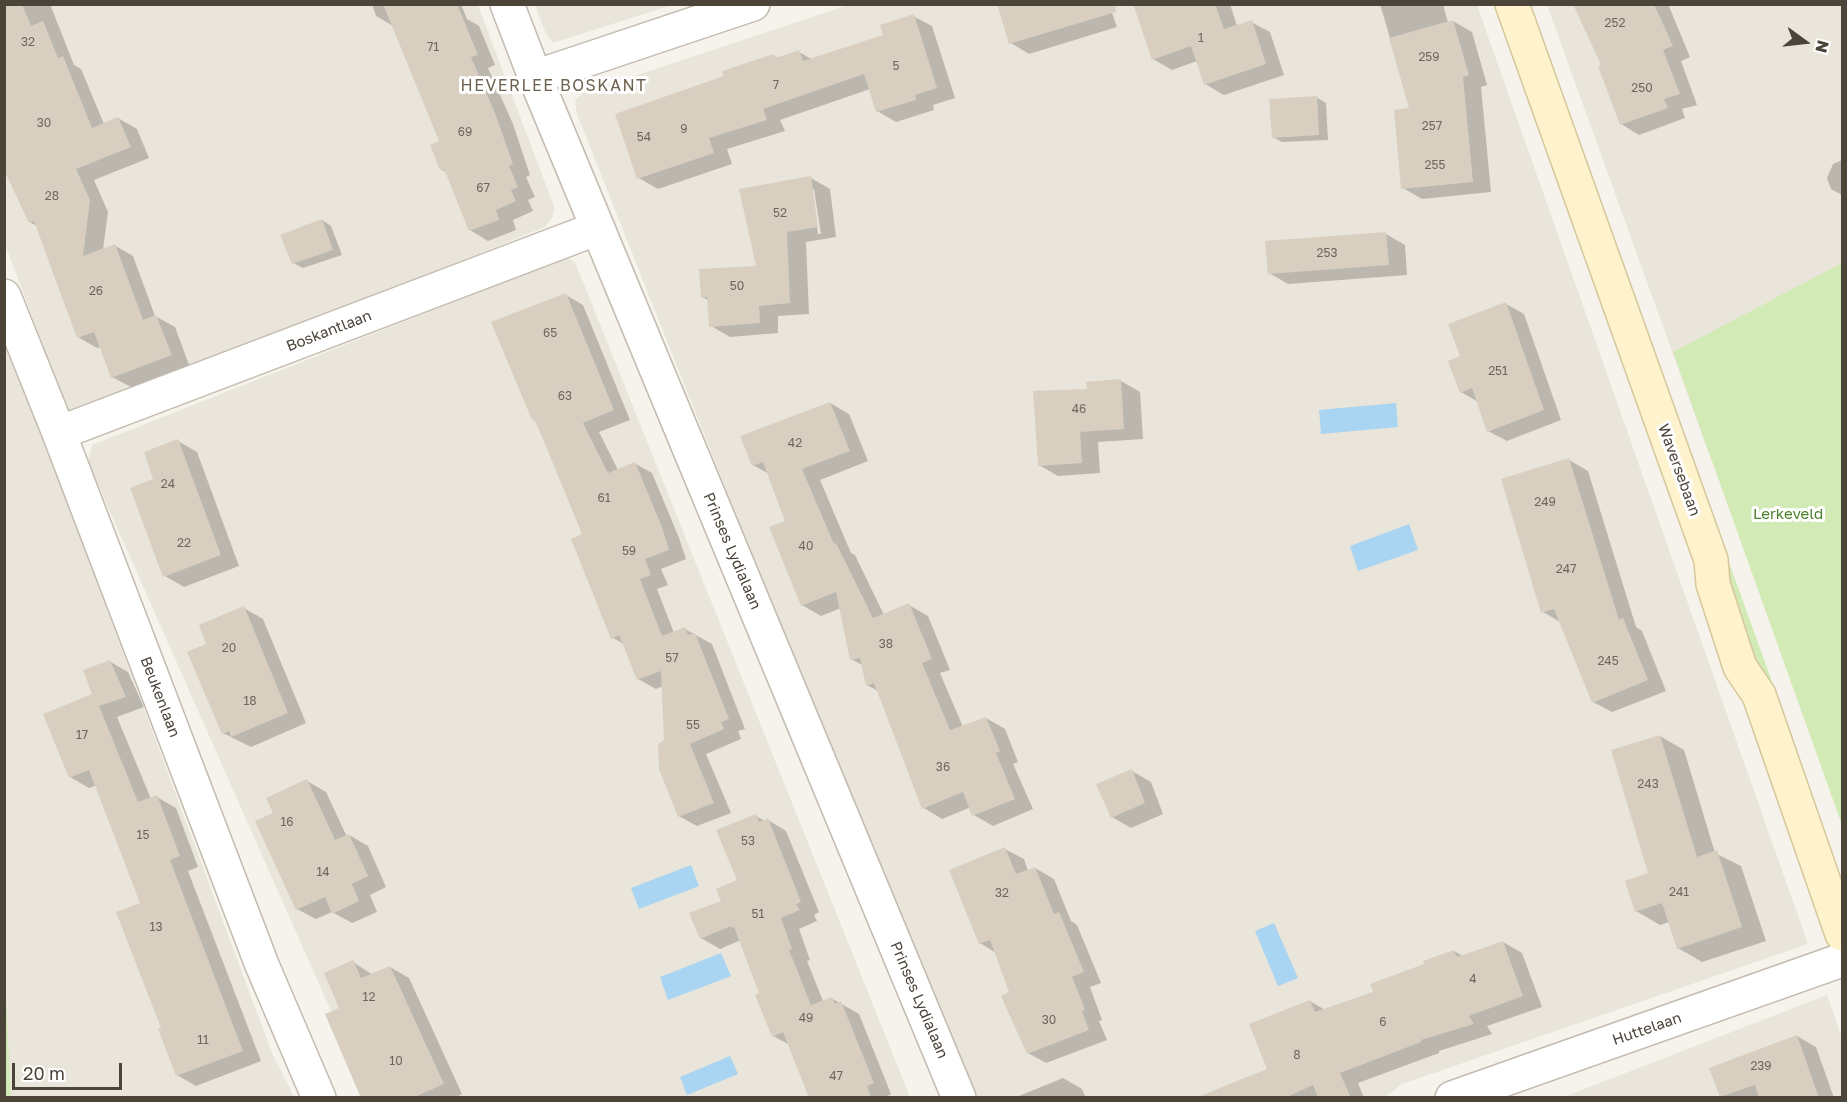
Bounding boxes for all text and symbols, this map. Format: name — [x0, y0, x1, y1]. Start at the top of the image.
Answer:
north arrow — [1775, 12, 1835, 72]
house number: 252 — [1605, 16, 1625, 30]
house number: 1 — [1198, 31, 1204, 45]
house number: 32 — [21, 35, 35, 49]
text: N — [1811, 38, 1834, 55]
house number: 71 — [427, 40, 439, 54]
house number: 259 — [1418, 50, 1440, 64]
house number: 5 — [893, 59, 899, 73]
district label: HEVERLEE BOSKANT — [461, 76, 647, 96]
house number: 7 — [773, 78, 779, 92]
house number: 250 — [1631, 81, 1653, 95]
house number: 30 — [37, 116, 51, 130]
house number: 257 — [1422, 119, 1442, 133]
house number: 9 — [680, 122, 688, 136]
house number: 69 — [458, 125, 472, 139]
house number: 54 — [637, 130, 651, 144]
house number: 255 — [1425, 158, 1445, 172]
house number: 67 — [476, 181, 490, 195]
house number: 28 — [45, 189, 59, 203]
house number: 52 — [773, 206, 787, 220]
house number: 253 — [1317, 246, 1337, 260]
house number: 50 — [730, 279, 744, 293]
house number: 26 — [89, 284, 103, 298]
street label: Boskantlaan — [284, 306, 374, 356]
house number: 65 — [543, 326, 557, 340]
house number: 251 — [1488, 364, 1508, 378]
house number: 63 — [558, 389, 572, 403]
house number: 46 — [1072, 402, 1086, 416]
street label: Waversebaan — [1654, 421, 1704, 519]
house number: 42 — [788, 436, 802, 450]
house number: 24 — [161, 477, 175, 491]
street label: Prinses Lydialaan — [699, 490, 765, 612]
house number: 61 — [597, 491, 611, 505]
house number: 249 — [1534, 495, 1556, 509]
park label: Lerkeveld — [1753, 505, 1823, 523]
house number: 22 — [177, 536, 191, 550]
house number: 40 — [799, 539, 813, 553]
house number: 59 — [622, 544, 636, 558]
house number: 247 — [1556, 562, 1576, 576]
house number: 38 — [879, 637, 893, 651]
house number: 20 — [222, 641, 236, 655]
house number: 57 — [665, 651, 679, 665]
street label: Beukenlaan — [136, 654, 184, 740]
house number: 245 — [1597, 654, 1619, 668]
house number: 18 — [243, 694, 257, 708]
house number: 55 — [686, 718, 700, 732]
house number: 17 — [76, 728, 88, 742]
house number: 36 — [936, 760, 950, 774]
house number: 243 — [1637, 777, 1659, 791]
house number: 16 — [280, 815, 294, 829]
house number: 15 — [137, 828, 149, 842]
house number: 53 — [741, 834, 755, 848]
house number: 14 — [316, 865, 330, 879]
house number: 241 — [1669, 885, 1689, 899]
house number: 32 — [995, 886, 1009, 900]
house number: 51 — [752, 907, 764, 921]
house number: 13 — [150, 920, 162, 934]
street label: Prinses Lydialaan — [886, 939, 952, 1061]
house number: 4 — [1469, 972, 1477, 986]
house number: 12 — [363, 990, 375, 1004]
street label: Huttelaan — [1610, 1009, 1684, 1049]
house number: 49 — [799, 1011, 813, 1025]
house number: 30 — [1042, 1013, 1056, 1027]
house number: 6 — [1379, 1015, 1387, 1029]
house number: 11 — [197, 1033, 209, 1047]
house number: 8 — [1293, 1048, 1301, 1062]
scale bar — [15, 1051, 124, 1089]
house number: 10 — [389, 1054, 403, 1068]
house number: 239 — [1750, 1059, 1772, 1073]
text: 20 m — [23, 1062, 65, 1084]
house number: 47 — [829, 1069, 843, 1083]

